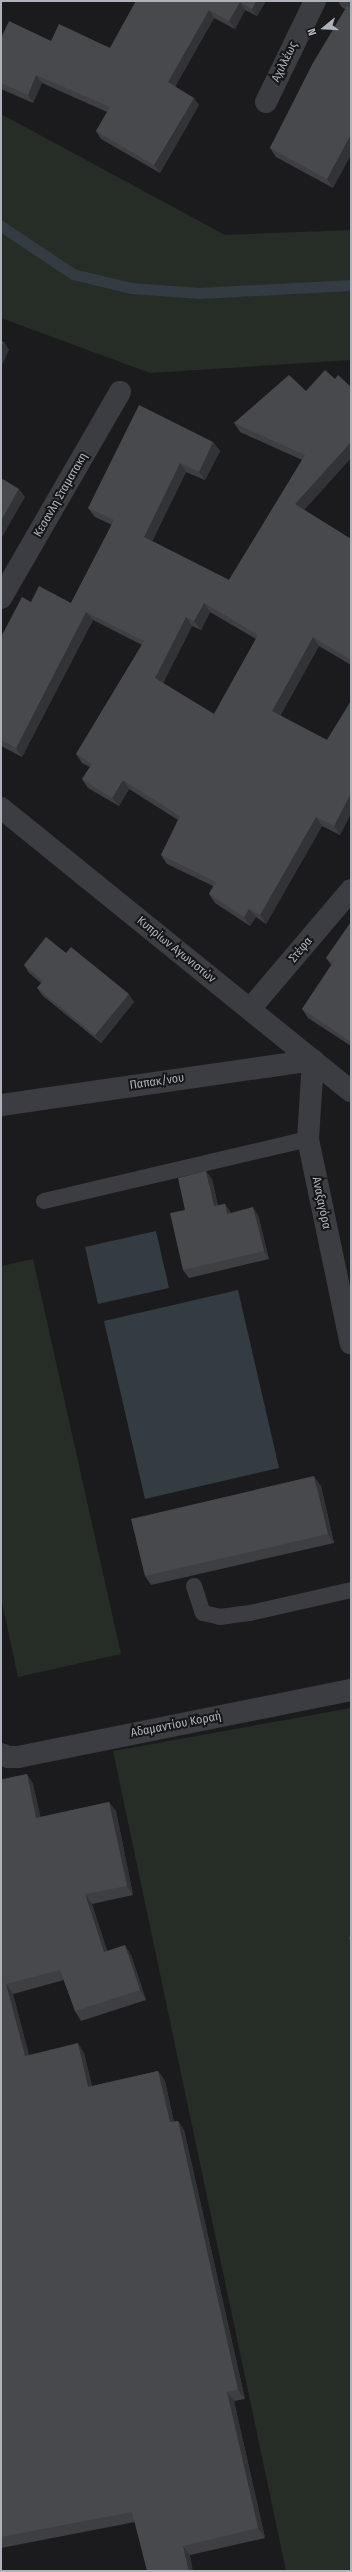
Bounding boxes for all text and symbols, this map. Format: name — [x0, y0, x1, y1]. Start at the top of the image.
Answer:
north arrow — [304, 8, 344, 48]
text: N — [305, 27, 319, 37]
street label: Αχιλλέως — [269, 39, 301, 85]
street label: Κεσανλη Σταματακη — [31, 450, 91, 540]
street label: Κυπρίων Αγωνιστών — [134, 914, 218, 986]
street label: Στέφα — [286, 934, 316, 966]
street label: Παπακ/νου — [129, 1071, 185, 1093]
street label: Αναξαγόρα — [308, 1176, 334, 1230]
street label: Αδαμαντίου Κοραή — [129, 1709, 223, 1741]

